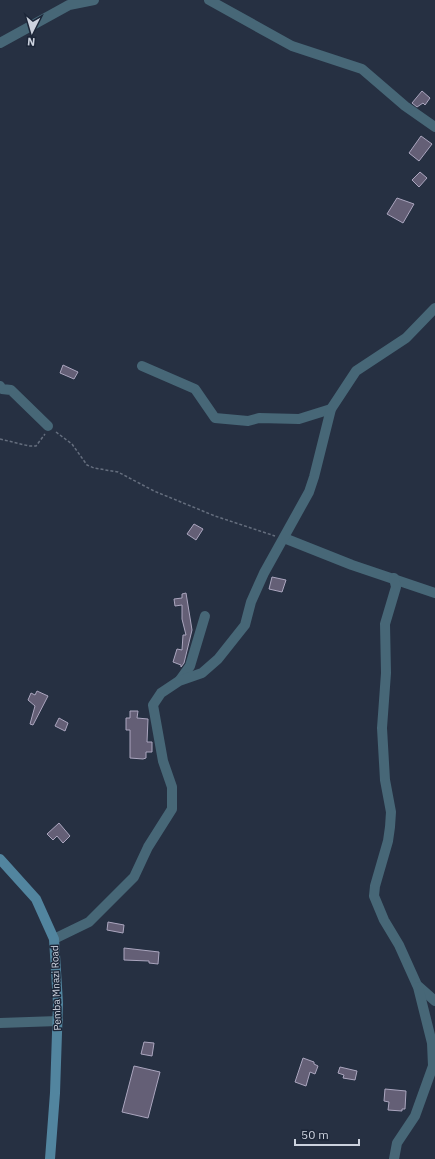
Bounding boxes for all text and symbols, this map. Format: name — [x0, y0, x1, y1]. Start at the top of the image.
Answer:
north arrow — [12, 12, 52, 52]
text: N — [27, 35, 36, 49]
street label: Pemba Mnazi Road — [48, 945, 64, 1031]
scale bar — [295, 1121, 359, 1147]
text: 50 m — [301, 1127, 329, 1142]

